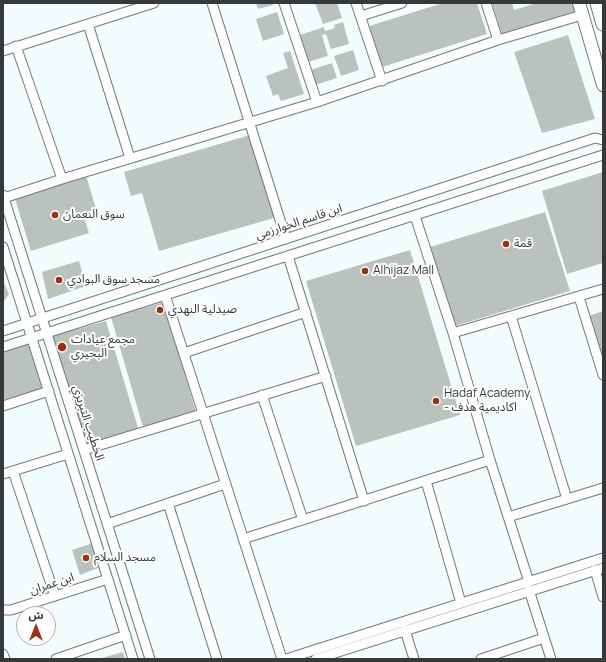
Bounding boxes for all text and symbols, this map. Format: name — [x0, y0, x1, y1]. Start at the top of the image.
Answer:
street label: ابن قاسم الخوارزمي — [254, 201, 344, 243]
place label: سوق النعمان — [63, 208, 125, 222]
marker: سوق النعمان — [50, 210, 60, 220]
place label: قمة — [514, 237, 532, 251]
marker: قمة — [501, 239, 511, 249]
place label: Alhijaz Mall — [373, 264, 434, 278]
marker: Alhijaz Mall — [360, 266, 370, 276]
place label: مسجد سوق البوادي — [67, 273, 160, 287]
marker: مسجد سوق البوادي — [54, 275, 64, 285]
place label: صيدلية النهدي — [168, 303, 237, 317]
marker: صيدلية النهدي — [155, 305, 165, 315]
place label: مجمع عيادات البحيري — [71, 333, 135, 361]
marker: مجمع عيادات البحيري — [56, 341, 68, 353]
street label: الخطيب التبريزي — [69, 383, 107, 463]
place label: Hadaf Academy - اكاديمية هدف — [444, 387, 530, 415]
marker: Hadaf Academy - اكاديمية هدف — [431, 396, 441, 406]
place label: مسجد السلام — [94, 551, 156, 565]
marker: مسجد السلام — [81, 553, 91, 563]
street label: ابن عمران — [28, 570, 76, 598]
north arrow — [16, 606, 56, 646]
text: ش — [28, 607, 44, 622]

